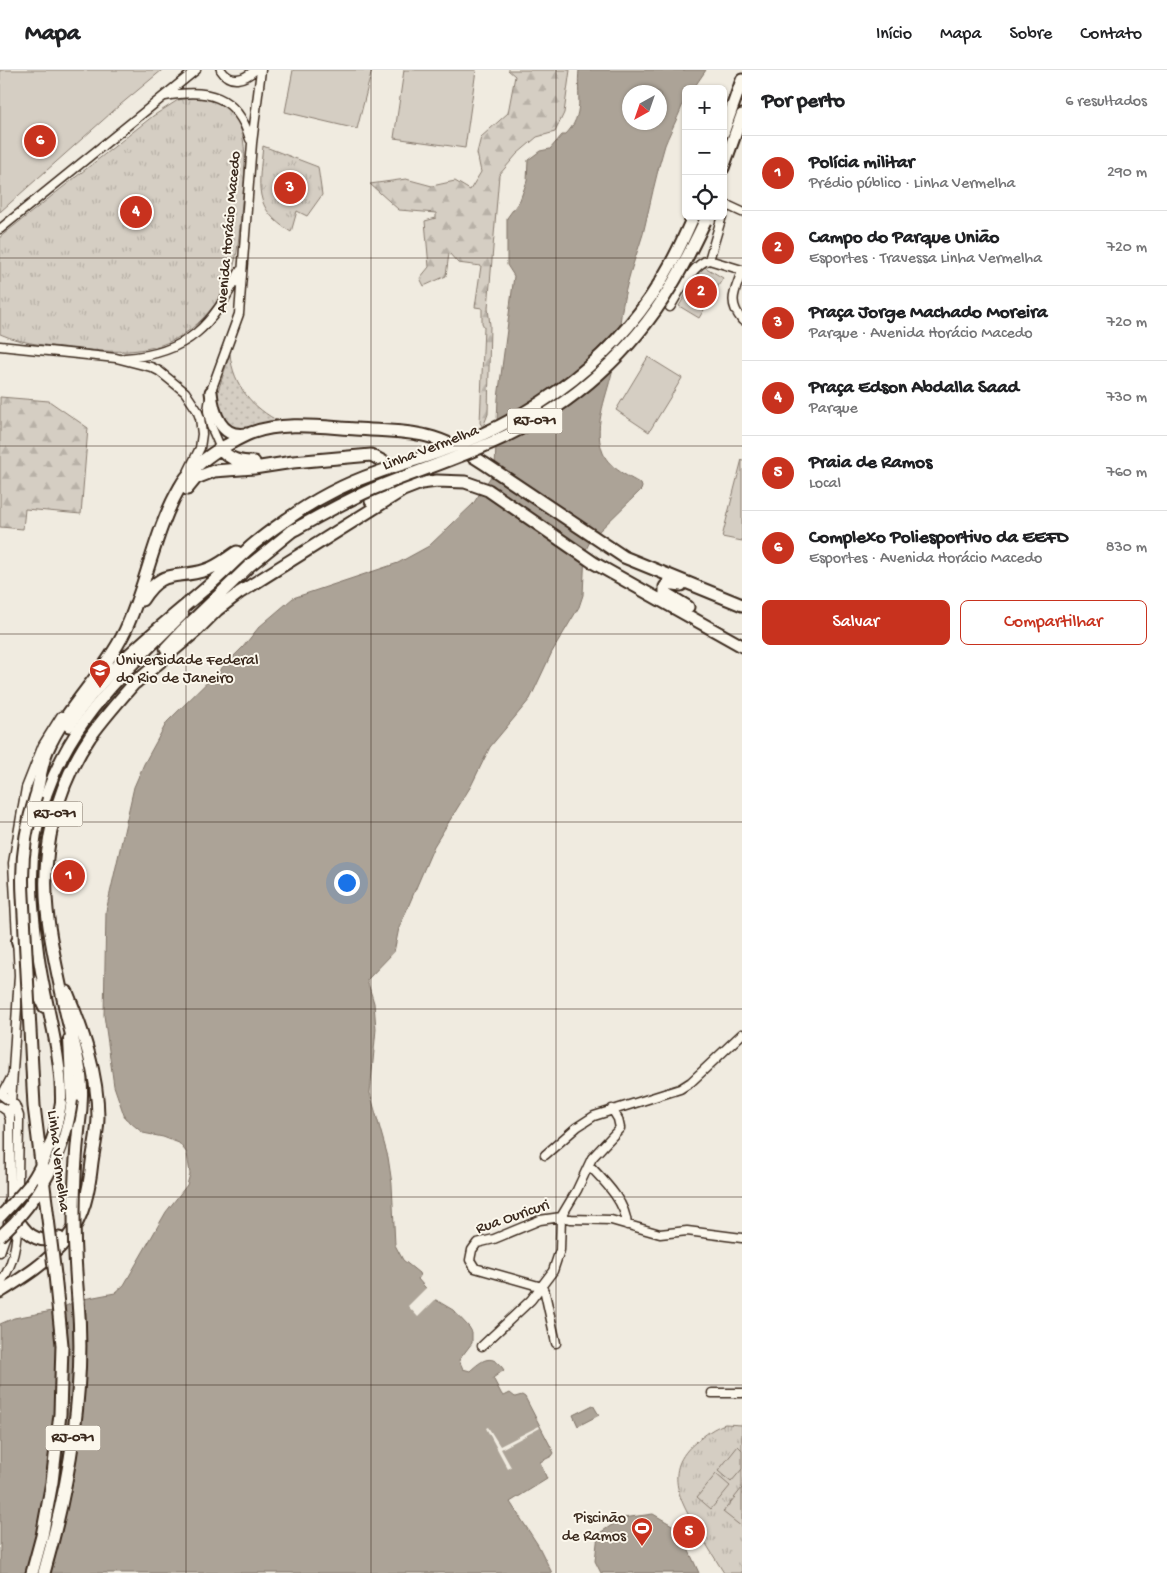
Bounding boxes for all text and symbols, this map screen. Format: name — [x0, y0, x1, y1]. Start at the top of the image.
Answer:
text: Mapa — [25, 20, 80, 49]
text: Início — [876, 24, 912, 45]
text: Mapa — [940, 24, 981, 45]
text: Sobre — [1009, 24, 1052, 45]
text: Contato — [1080, 24, 1142, 45]
north arrow — [622, 85, 667, 130]
map controls — [682, 85, 727, 220]
button: + — [682, 85, 727, 130]
text: Por perto — [762, 90, 845, 115]
text: 6 resultados — [1065, 93, 1147, 112]
pin: 6 — [24, 122, 56, 160]
button: − — [682, 130, 727, 175]
street label: Avenida Horácio Macedo — [213, 150, 247, 314]
text: Polícia militar — [809, 152, 914, 175]
text: 1 — [775, 164, 781, 183]
text: 290 m — [1107, 164, 1147, 183]
pin: 3 — [274, 169, 306, 207]
button: locate — [682, 175, 727, 220]
text: Prédio público · Linha Vermelha — [809, 175, 1015, 194]
pin: 4 — [120, 193, 152, 231]
text: Campo do Parque União — [809, 227, 999, 250]
text: 2 — [774, 239, 782, 258]
text: 720 m — [1107, 239, 1147, 258]
text: Esportes · Travessa Linha Vermelha — [809, 250, 1042, 269]
pin: 2 — [685, 273, 717, 311]
text: Praça Jorge Machado Moreira — [809, 302, 1047, 325]
text: 3 — [774, 314, 782, 333]
text: 720 m — [1107, 314, 1147, 333]
text: Parque · Avenida Horácio Macedo — [809, 325, 1033, 344]
text: Praça Edson Abdalla Saad — [809, 377, 1019, 400]
text: 4 — [774, 389, 782, 408]
text: 730 m — [1106, 389, 1147, 408]
text: Parque — [809, 400, 858, 419]
road number: RJ-071 — [508, 408, 562, 434]
street label: Linha Vermelha — [380, 422, 483, 476]
text: Praia de Ramos — [809, 452, 932, 475]
text: 5 — [774, 464, 782, 483]
text: 760 m — [1106, 464, 1147, 483]
text: Local — [809, 475, 841, 494]
text: Complexo Poliesportivo da EEFD — [809, 527, 1068, 550]
text: 6 — [774, 539, 782, 558]
text: 830 m — [1106, 539, 1147, 558]
text: Esportes · Avenida Horácio Macedo — [809, 550, 1042, 569]
button: Salvar — [762, 600, 950, 645]
button: Compartilhar — [960, 600, 1147, 645]
place label: Universidade Federal do Rio de Janeiro — [116, 652, 258, 689]
school or university icon: Universidade Federal do Rio de Janeiro — [88, 658, 112, 689]
road number: RJ-071 — [28, 802, 82, 826]
pin: 1 — [53, 857, 85, 895]
your location — [334, 870, 360, 896]
street label: Linha Vermelha — [41, 1109, 73, 1214]
street label: Rua Ouricuri — [474, 1196, 552, 1240]
road number: RJ-071 — [46, 1426, 100, 1450]
place label: Piscinão de Ramos — [562, 1510, 627, 1547]
pin: 5 — [673, 1513, 705, 1551]
sports icon: Piscinão de Ramos — [630, 1516, 654, 1547]

